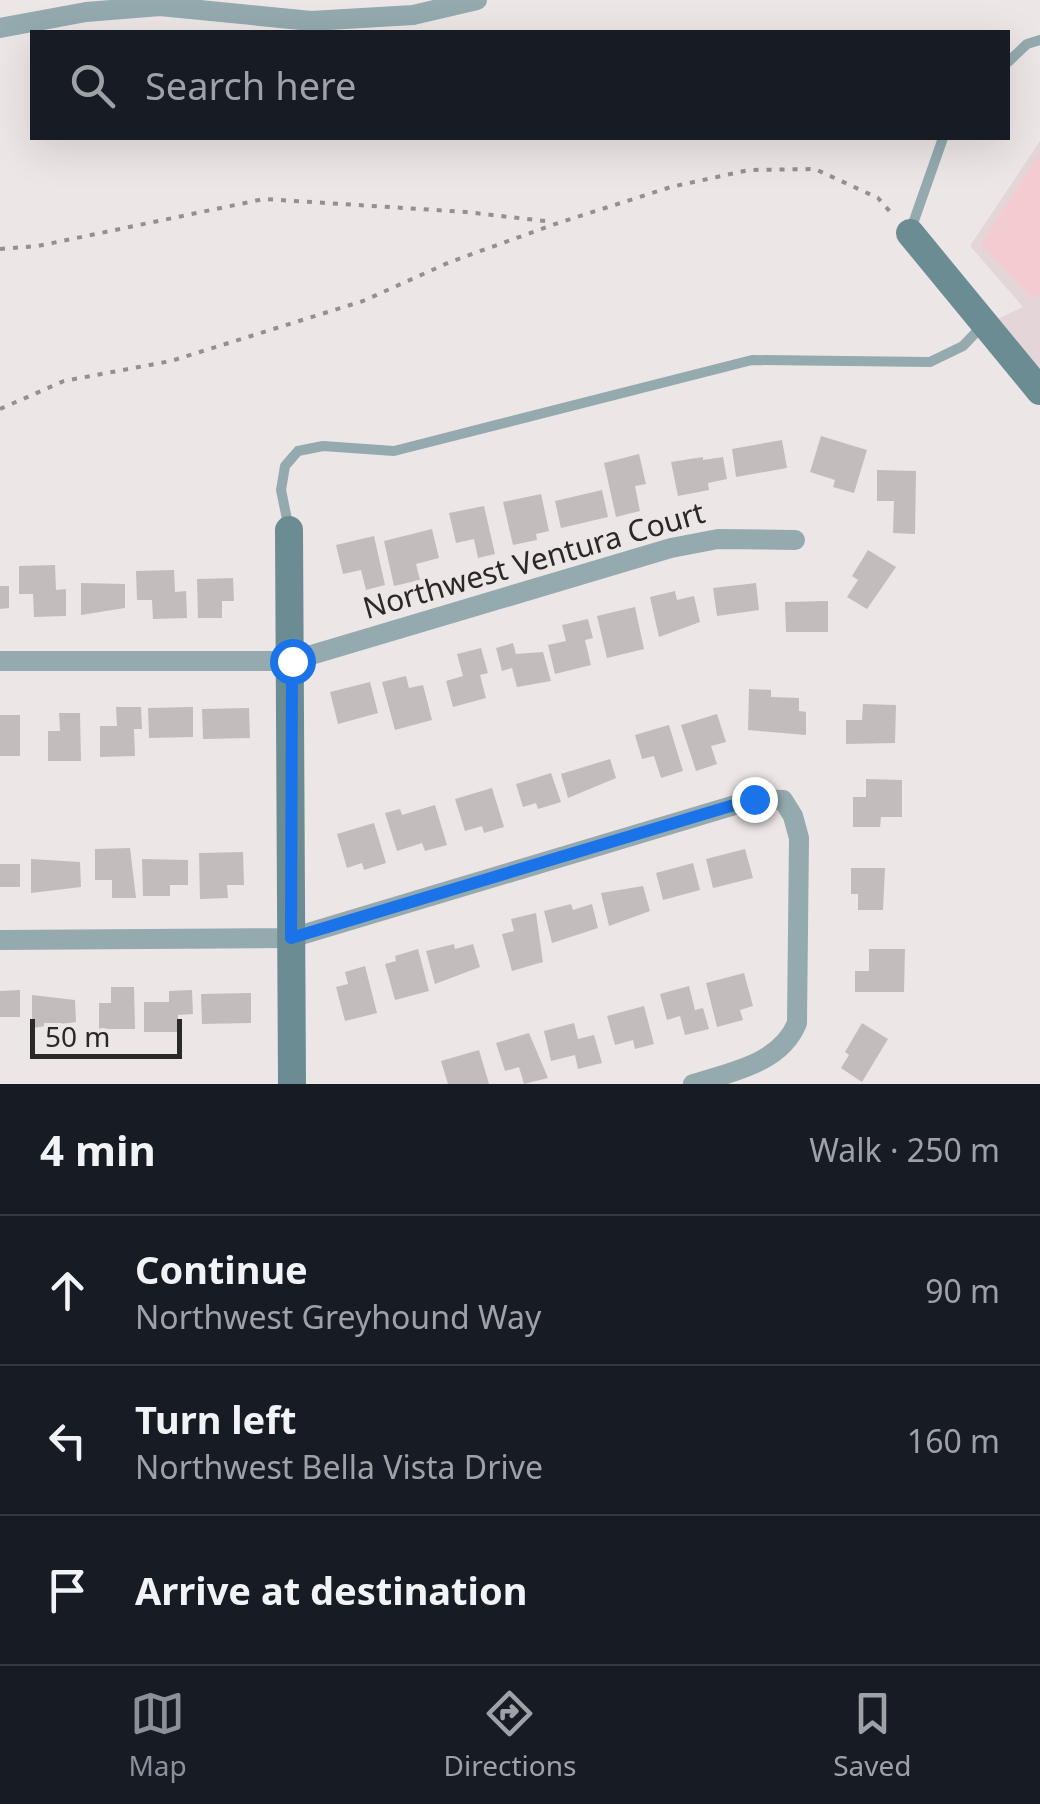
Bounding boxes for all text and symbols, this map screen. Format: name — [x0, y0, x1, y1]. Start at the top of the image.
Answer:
search box — [30, 30, 1010, 140]
icon: search — [65, 58, 120, 113]
text: Search here — [145, 59, 356, 111]
street label: Northwest Ventura Court — [358, 491, 709, 628]
route start — [270, 639, 316, 685]
route end — [732, 777, 778, 823]
scale bar — [30, 1014, 182, 1058]
text: 50 m — [45, 1017, 111, 1055]
text: 4 min — [40, 1121, 156, 1178]
text: Walk · 250 m — [809, 1128, 1000, 1171]
text: Continue — [135, 1243, 308, 1295]
icon: ahead — [40, 1263, 95, 1318]
text: 90 m — [925, 1269, 1000, 1312]
text: Northwest Greyhound Way — [135, 1295, 541, 1338]
text: Turn left — [135, 1393, 297, 1445]
icon: left — [40, 1413, 95, 1468]
text: 160 m — [907, 1419, 1000, 1462]
text: Northwest Bella Vista Drive — [135, 1445, 543, 1488]
icon: arrive — [40, 1563, 95, 1618]
text: Arrive at destination — [135, 1564, 527, 1616]
tab: Map — [128, 1686, 187, 1784]
tab: Directions — [444, 1686, 576, 1784]
tab: Saved — [833, 1686, 912, 1784]

